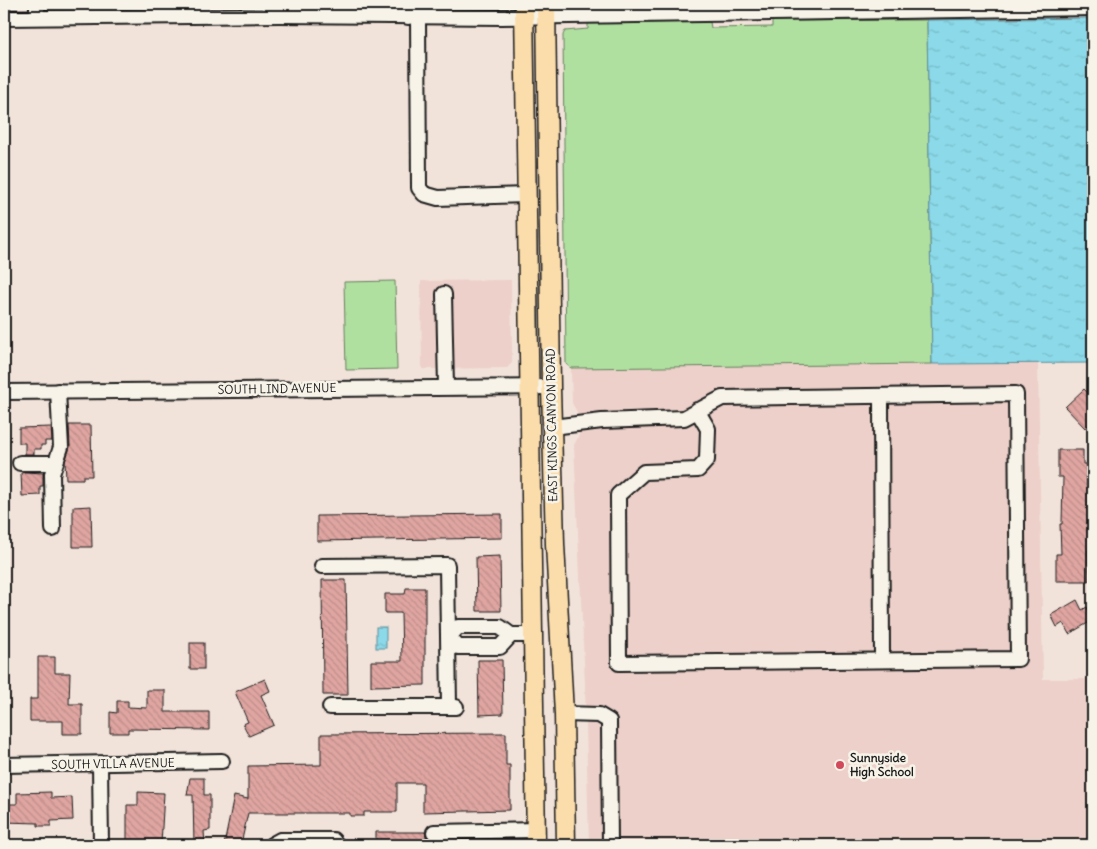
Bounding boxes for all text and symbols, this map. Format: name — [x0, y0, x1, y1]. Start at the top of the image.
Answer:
street label: EAST KINGS CANYON ROAD — [543, 348, 560, 502]
street label: SOUTH LIND AVENUE — [217, 380, 336, 397]
place label: Sunnyside High School — [850, 750, 914, 780]
street label: SOUTH VILLA AVENUE — [51, 755, 175, 772]
marker: Sunnyside High School — [834, 759, 846, 771]

